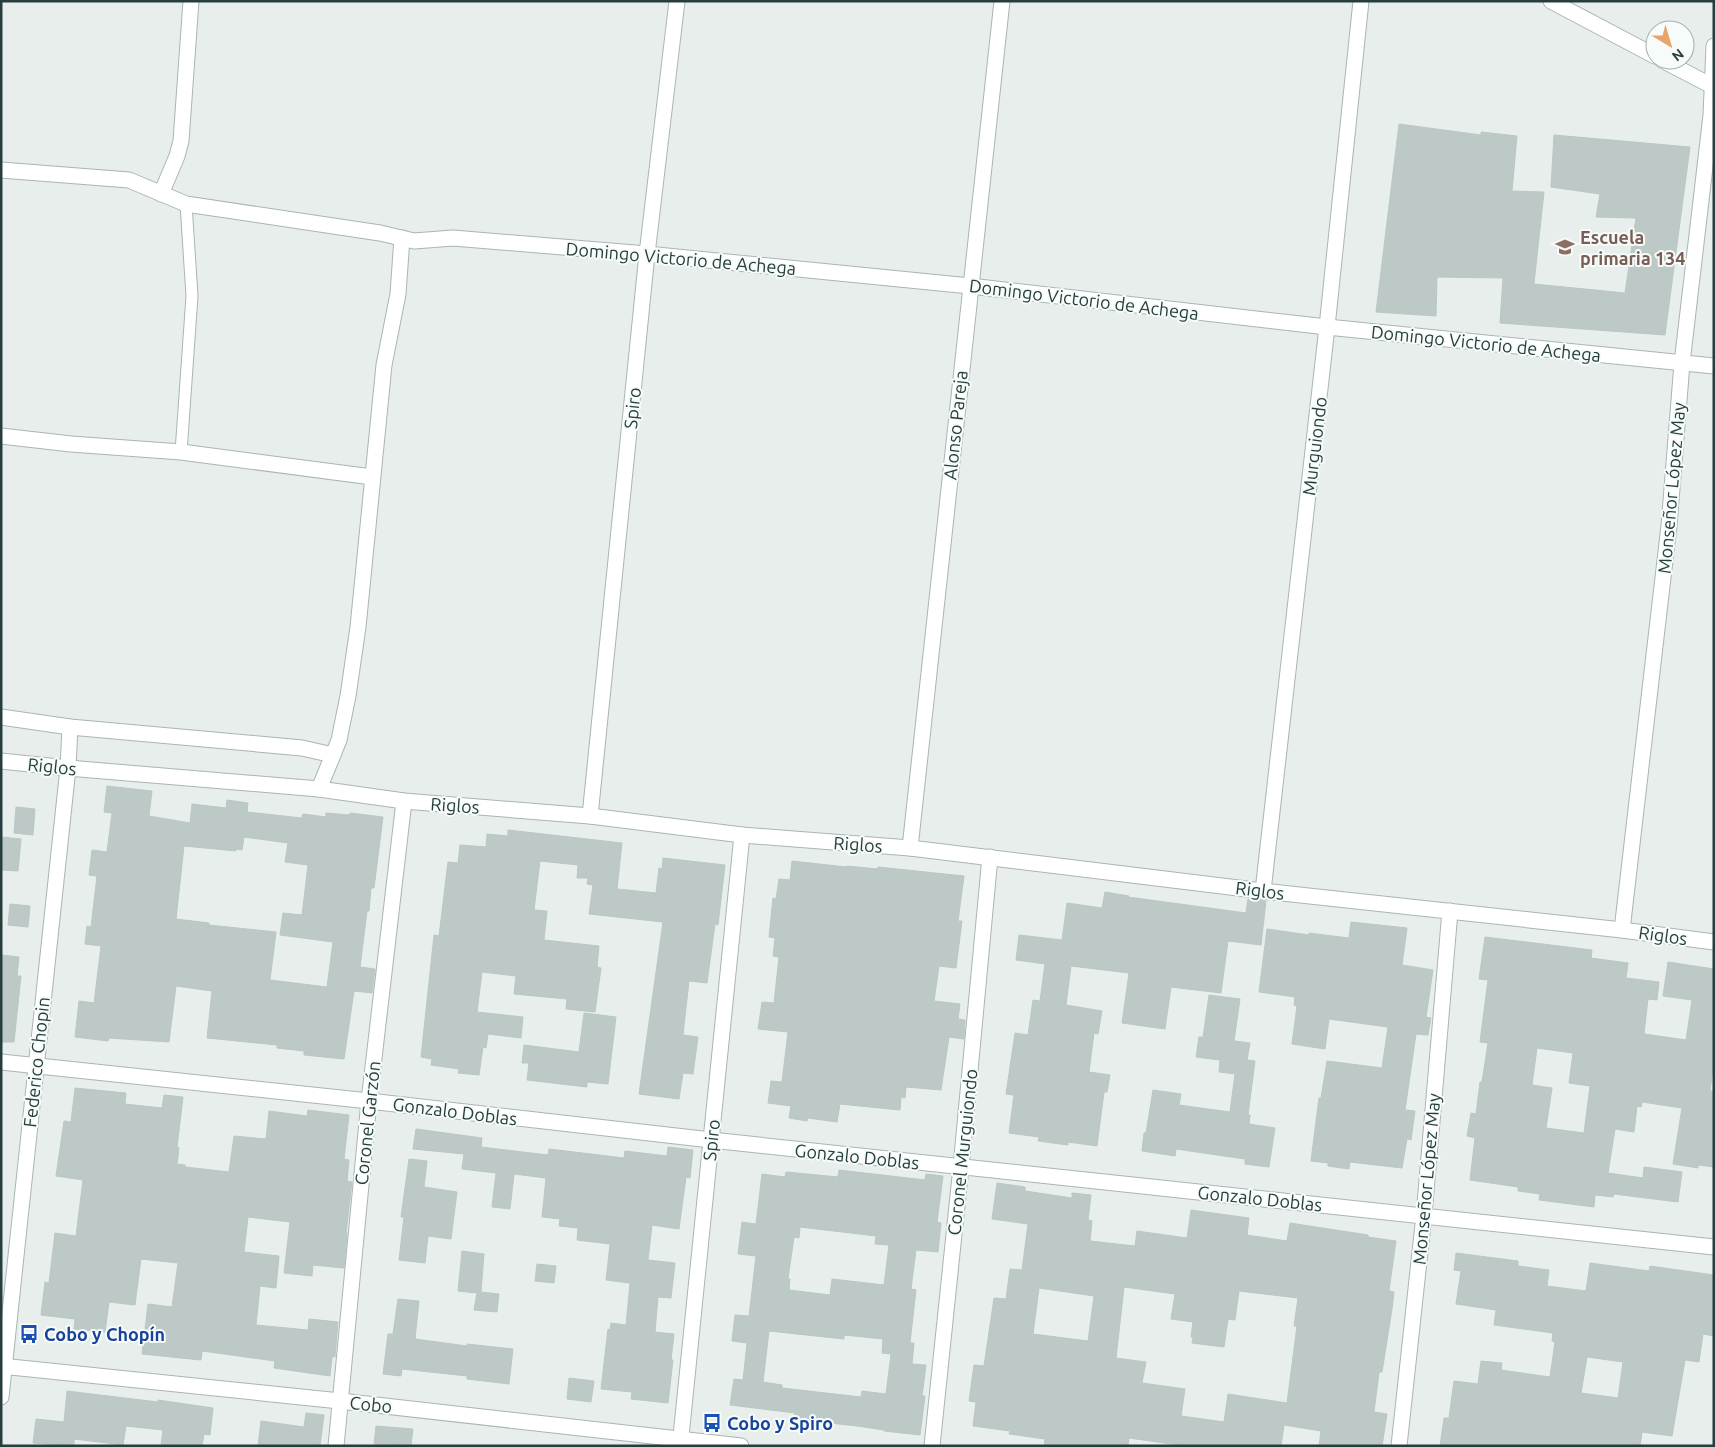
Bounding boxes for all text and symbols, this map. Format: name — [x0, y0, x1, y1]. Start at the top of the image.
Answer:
north arrow — [1645, 20, 1695, 70]
text: N — [1669, 46, 1687, 65]
place label: Escuela primaria 134 — [1580, 227, 1685, 268]
school or university icon: Escuela primaria 134 — [1554, 236, 1576, 258]
street label: Domingo Victorio de Achega — [565, 238, 797, 278]
street label: Domingo Victorio de Achega — [968, 275, 1200, 323]
street label: Domingo Victorio de Achega — [1370, 321, 1602, 365]
street label: Alonso Pareja — [939, 369, 971, 481]
street label: Spiro — [620, 386, 644, 430]
street label: Murguiondo — [1298, 395, 1330, 497]
street label: Monseñor López May — [1654, 401, 1688, 575]
street label: Riglos — [27, 753, 78, 779]
street label: Riglos — [430, 793, 480, 817]
street label: Riglos — [833, 832, 883, 856]
street label: Riglos — [1234, 877, 1286, 903]
street label: Riglos — [1637, 922, 1689, 948]
street label: Federico Chopin — [19, 996, 53, 1128]
street label: Coronel Garzón — [351, 1060, 383, 1186]
street label: Coronel Murguiondo — [943, 1068, 981, 1236]
street label: Monseñor López May — [1409, 1092, 1443, 1266]
street label: Gonzalo Doblas — [392, 1093, 519, 1129]
street label: Spiro — [699, 1118, 723, 1162]
street label: Gonzalo Doblas — [794, 1140, 920, 1173]
street label: Gonzalo Doblas — [1197, 1182, 1323, 1215]
bus stop icon: Cobo y Chopín — [18, 1323, 40, 1345]
place label: Cobo y Chopín — [44, 1324, 165, 1344]
street label: Cobo — [349, 1392, 393, 1416]
bus stop icon: Cobo y Spiro — [701, 1412, 723, 1434]
place label: Cobo y Spiro — [727, 1413, 833, 1433]

